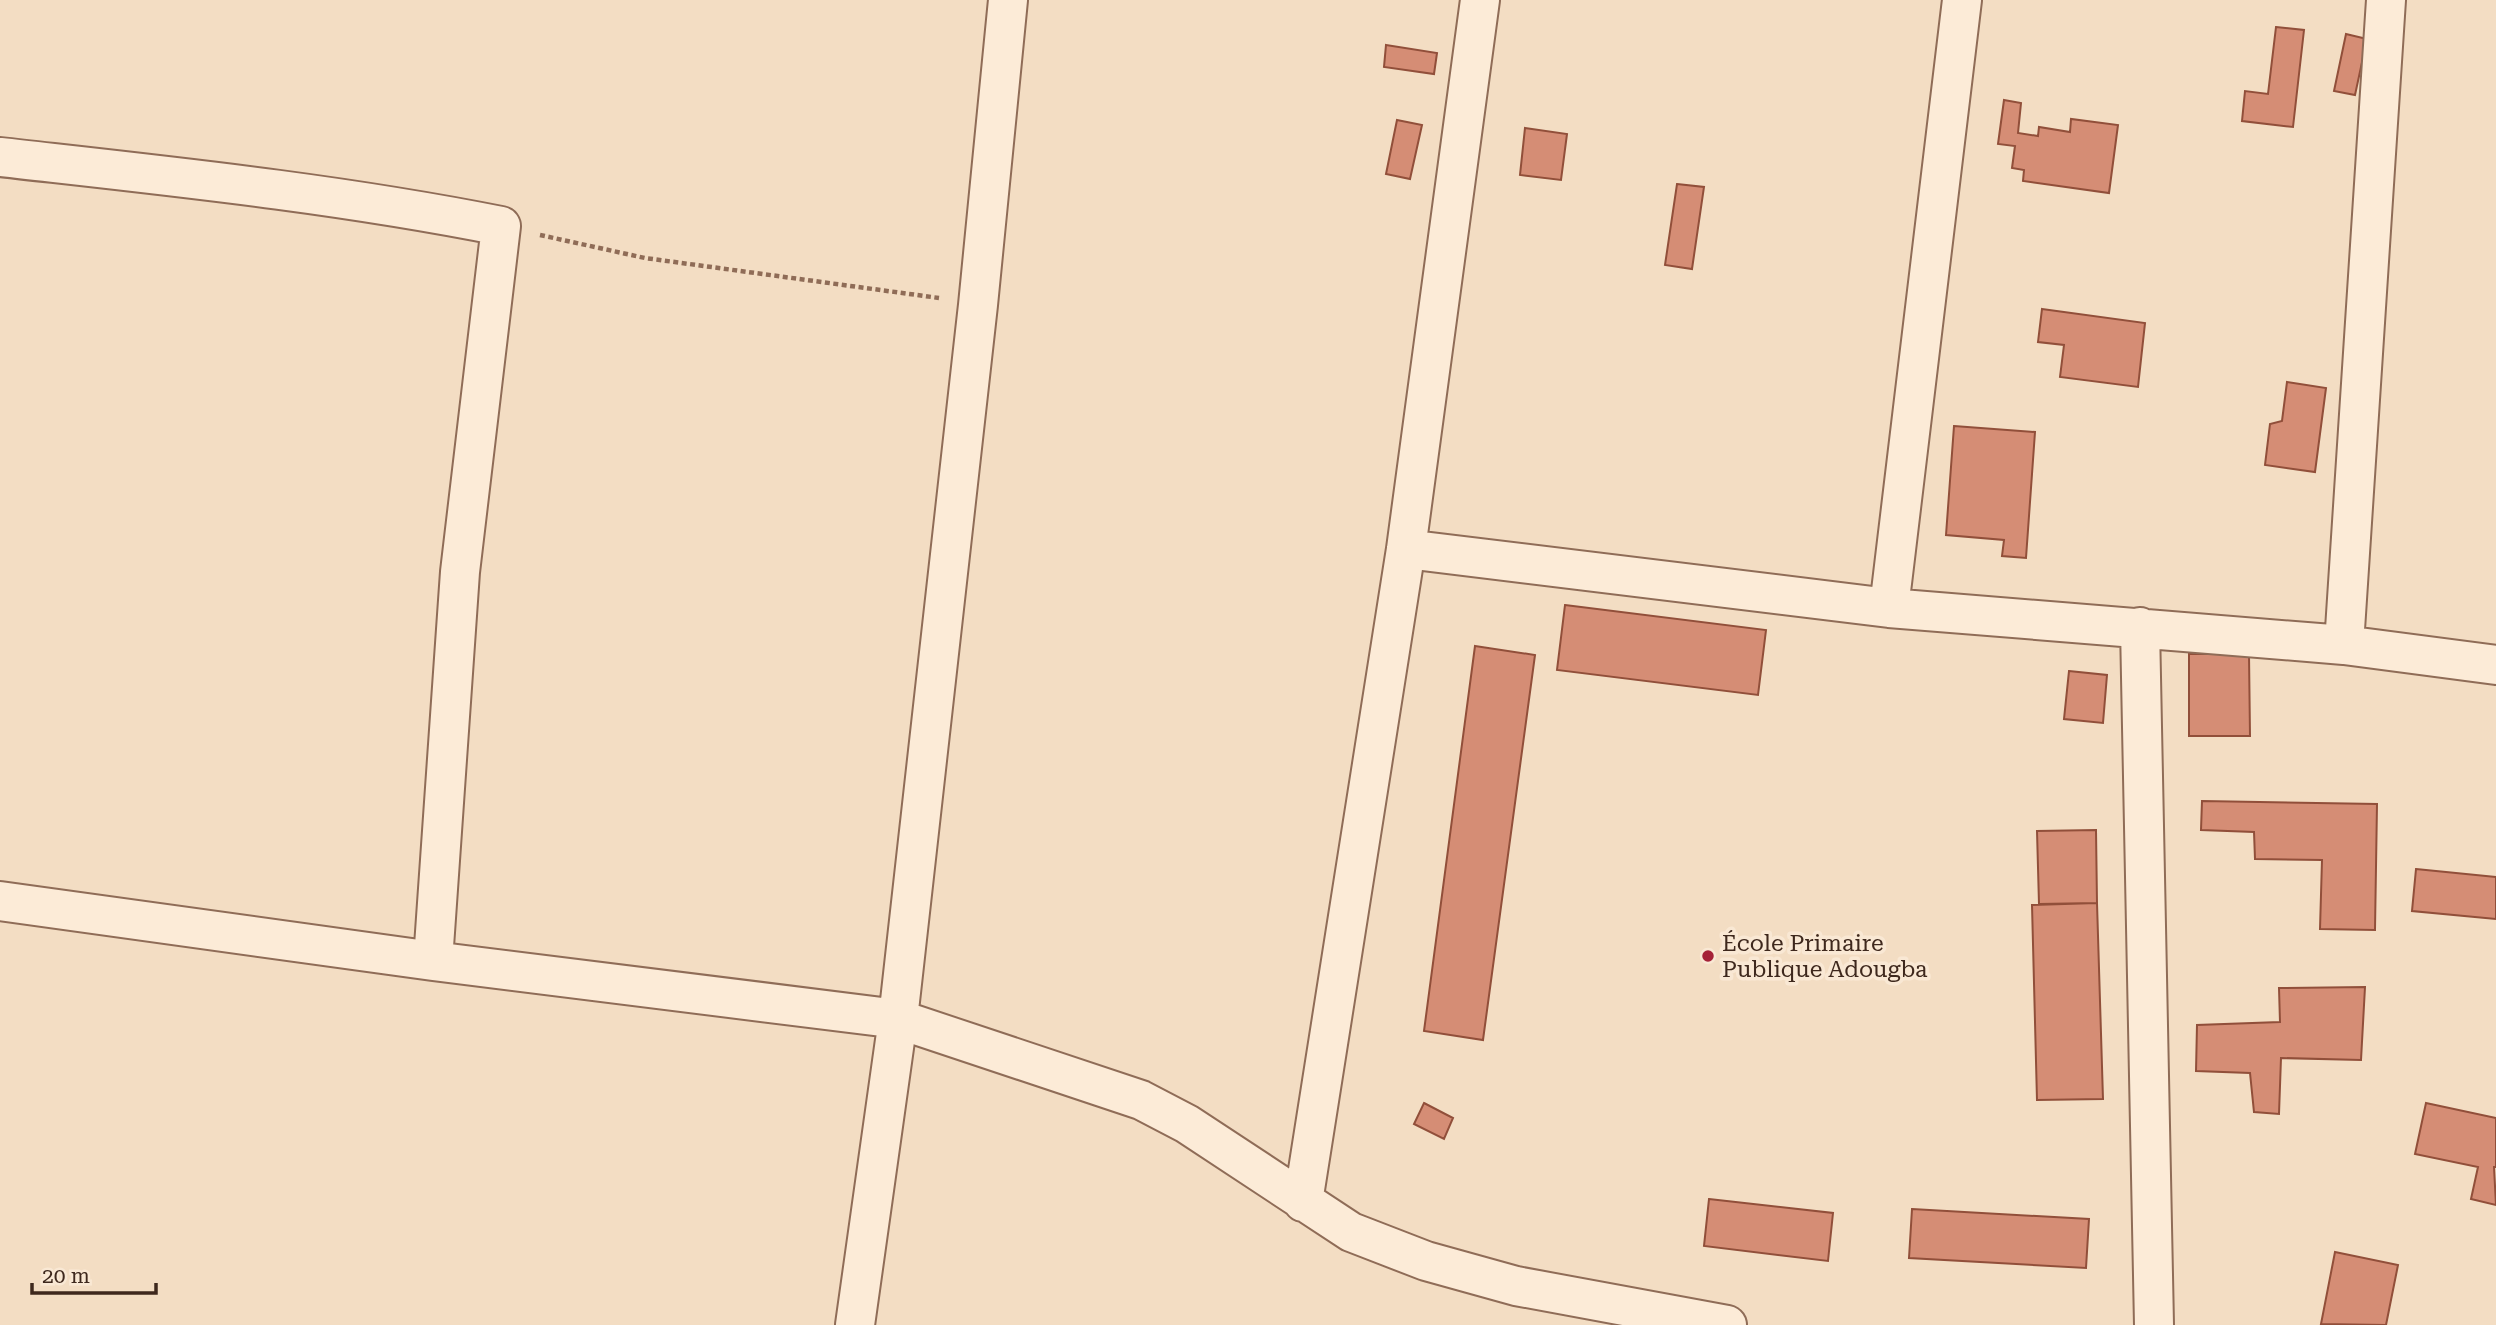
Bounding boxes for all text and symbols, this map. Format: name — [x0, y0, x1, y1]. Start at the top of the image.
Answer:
place label: École Primaire Publique Adougba — [1722, 930, 1928, 983]
marker: École Primaire Publique Adougba — [1700, 948, 1716, 964]
scale bar — [32, 1252, 156, 1296]
text: 20 m — [42, 1264, 90, 1288]

